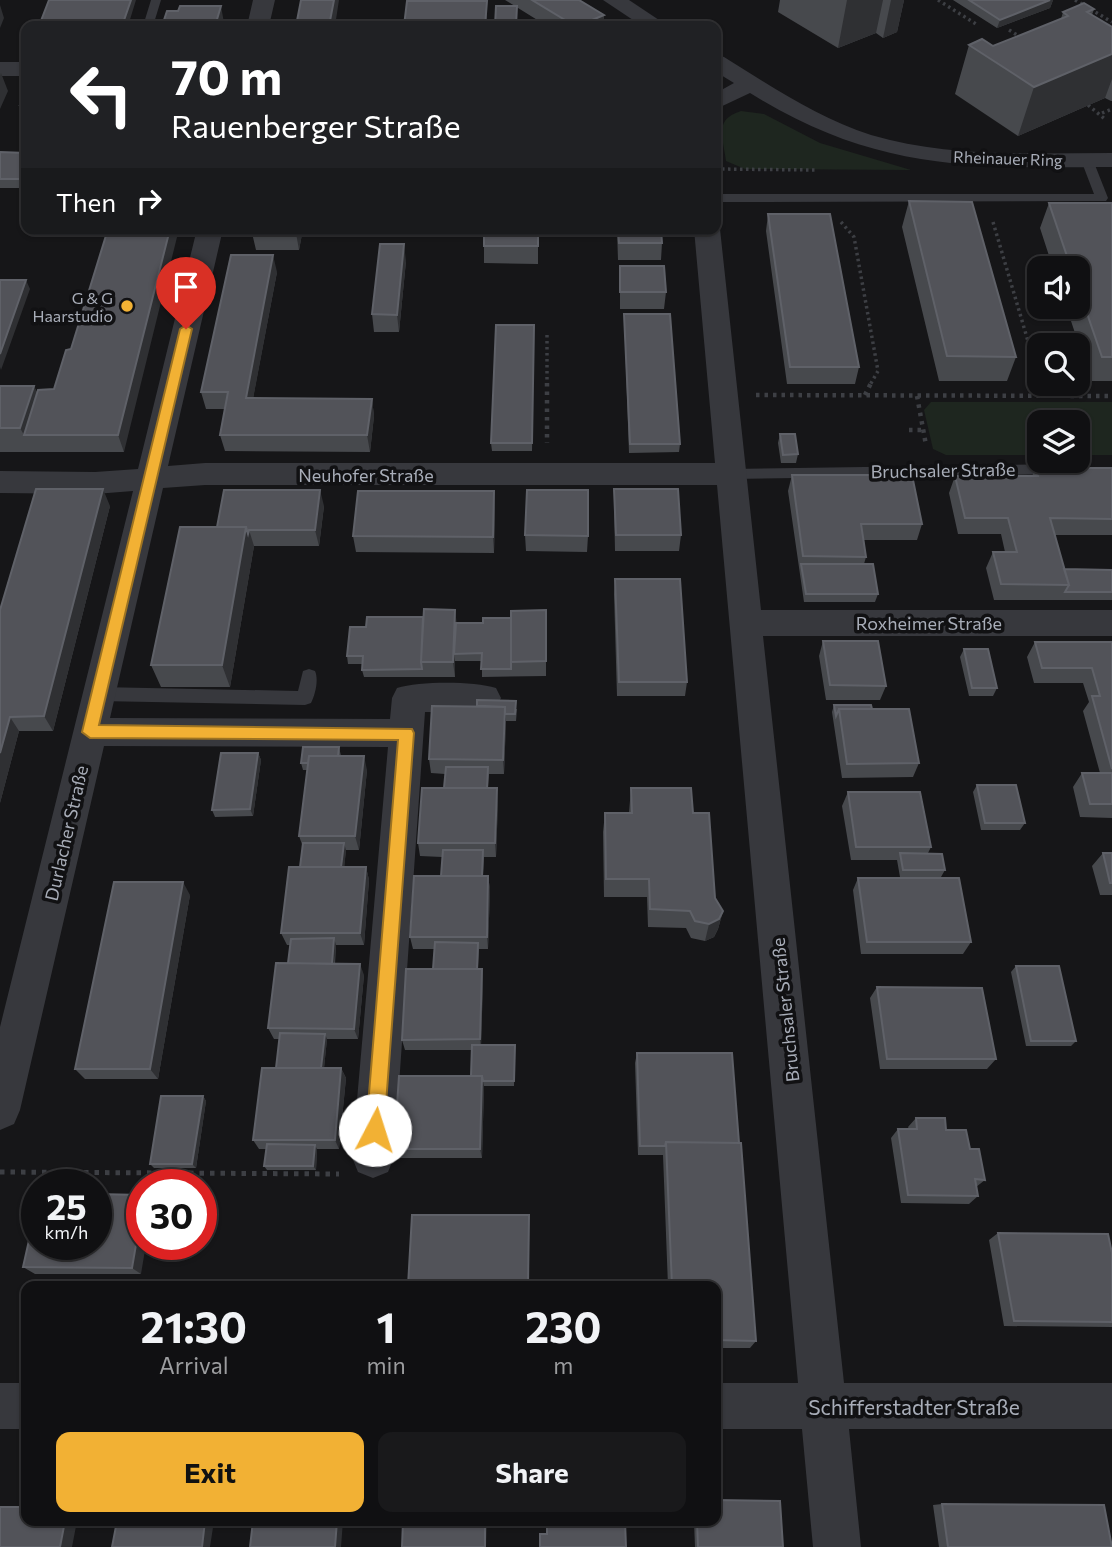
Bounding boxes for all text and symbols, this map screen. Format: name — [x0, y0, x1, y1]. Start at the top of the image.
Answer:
text: 70 m — [171, 45, 282, 105]
icon: left — [56, 49, 147, 140]
text: Rauenberger Straße — [171, 105, 461, 145]
street label: Rheinauer Ring — [953, 147, 1063, 169]
icon: right — [130, 182, 168, 220]
text: Then — [56, 186, 116, 217]
map controls — [1027, 256, 1090, 473]
button: sound — [1027, 256, 1090, 319]
pin — [156, 257, 216, 329]
icon: arrive — [167, 268, 205, 306]
place label: G & G Haarstudio — [33, 288, 113, 325]
marker: G & G Haarstudio — [119, 298, 135, 314]
button: search — [1027, 333, 1090, 396]
button: layers — [1027, 410, 1090, 473]
street label: Bruchsaler Straße — [870, 458, 1016, 482]
street label: Neuhofer Straße — [298, 464, 434, 486]
street label: Roxheimer Straße — [856, 612, 1002, 634]
street label: Durlacher Straße — [40, 763, 92, 903]
street label: Bruchsaler Straße — [766, 937, 804, 1083]
position arrow — [338, 1093, 412, 1167]
speed limit sign: 30 — [126, 1169, 217, 1260]
text: 25 — [46, 1184, 87, 1227]
text: km/h — [45, 1221, 88, 1243]
text: 21:30 — [141, 1300, 247, 1352]
text: 1 — [377, 1300, 396, 1352]
text: 230 — [525, 1300, 601, 1352]
text: Arrival — [159, 1351, 229, 1379]
text: min — [366, 1351, 406, 1379]
text: m — [553, 1351, 573, 1379]
street label: Schifferstadter Straße — [808, 1394, 1020, 1419]
button: Exit — [56, 1432, 364, 1512]
button: Share — [378, 1432, 686, 1512]

